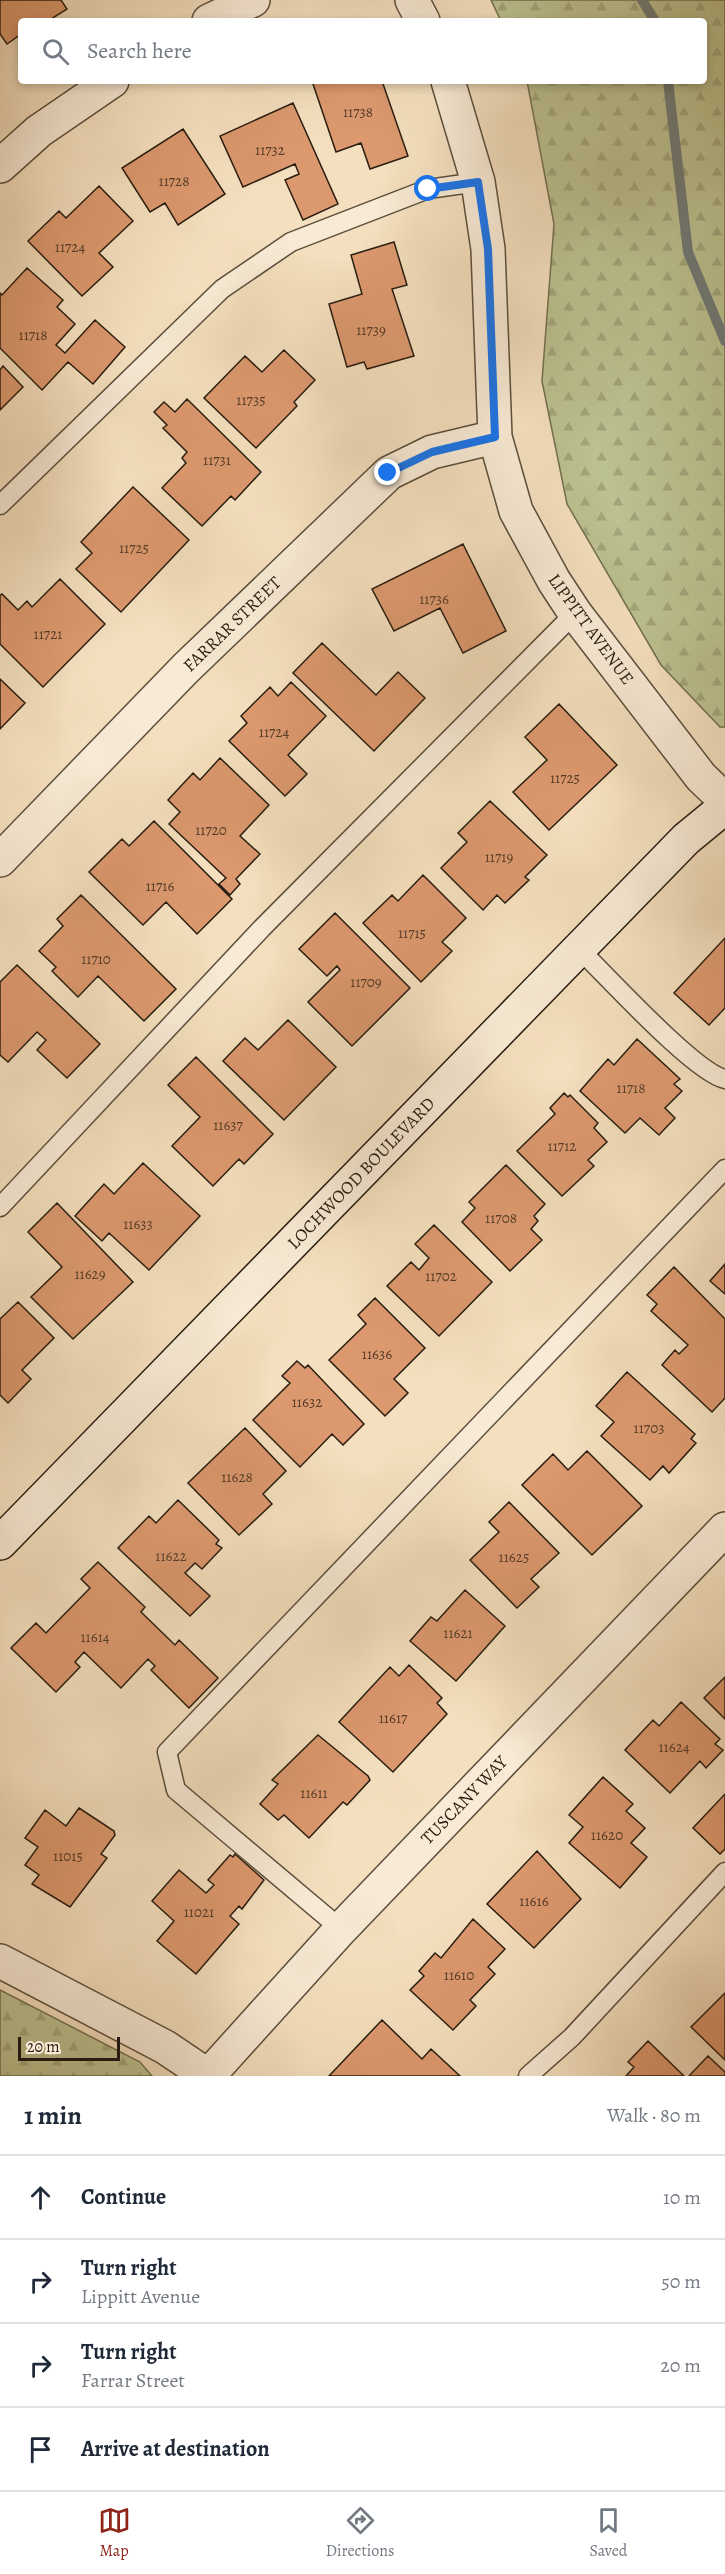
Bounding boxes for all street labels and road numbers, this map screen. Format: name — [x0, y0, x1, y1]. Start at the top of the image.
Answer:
street label: LIPPITT AVENUE — [543, 569, 639, 689]
street label: FARRAR STREET — [178, 571, 286, 677]
street label: LOCHWOOD BOULEVARD — [282, 1092, 440, 1254]
street label: TUSCANY WAY — [415, 1749, 514, 1850]

